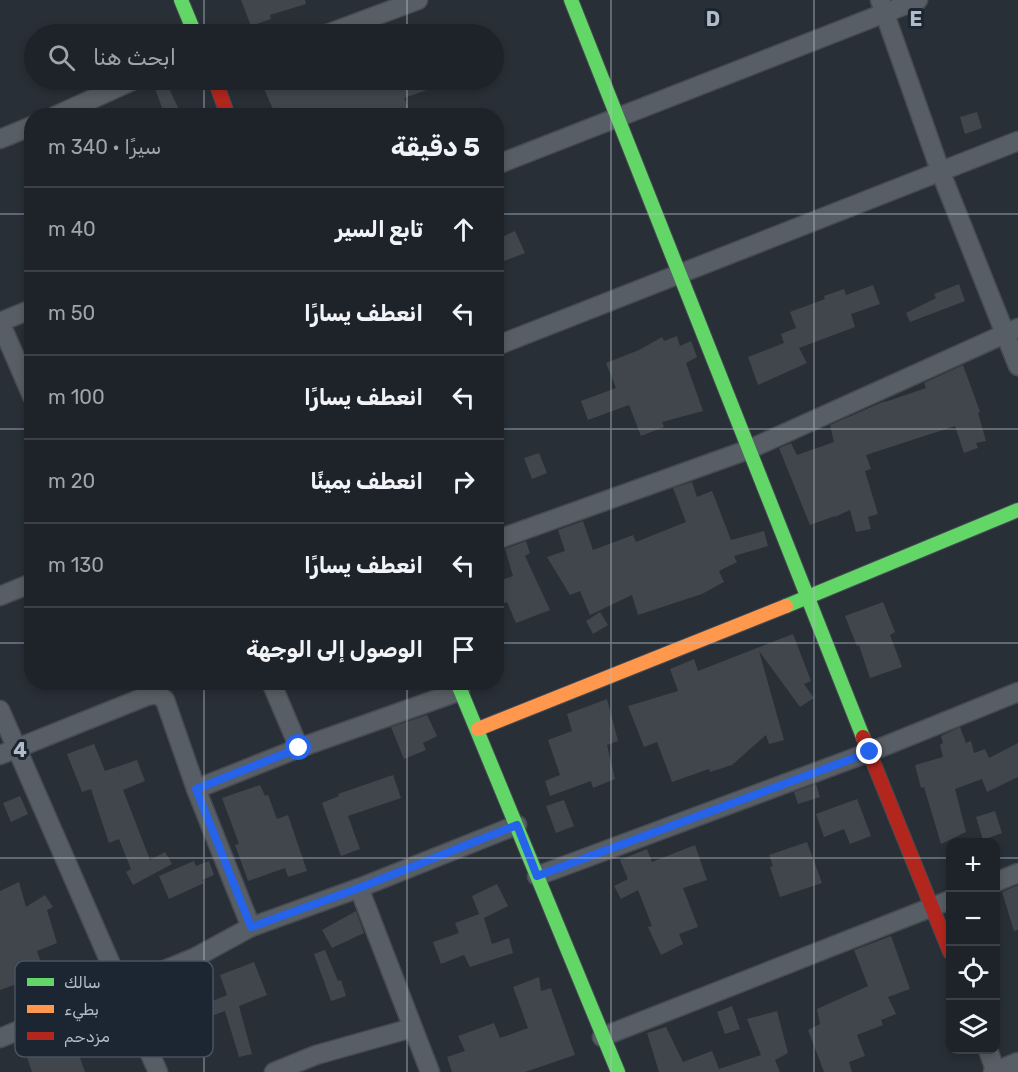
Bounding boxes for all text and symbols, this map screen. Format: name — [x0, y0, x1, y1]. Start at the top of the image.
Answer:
text: D — [706, 7, 720, 31]
text: E — [910, 7, 922, 31]
search box — [24, 24, 504, 90]
icon: search — [45, 41, 78, 74]
text: ابحث هنا — [93, 44, 176, 71]
text: 5 دقيقة — [391, 132, 480, 163]
text: سيرًا · 340 m — [48, 135, 161, 159]
icon: ahead — [447, 213, 480, 246]
text: تابع السير — [335, 216, 423, 243]
text: 40 m — [48, 217, 96, 241]
icon: left — [447, 297, 480, 330]
text: انعطف يسارًا — [304, 300, 423, 327]
text: 50 m — [48, 301, 95, 325]
icon: left — [447, 381, 480, 414]
text: انعطف يسارًا — [304, 384, 423, 411]
text: 100 m — [48, 385, 105, 409]
icon: right — [447, 465, 480, 498]
text: انعطف يمينًا — [310, 468, 423, 495]
text: 20 m — [48, 469, 95, 493]
icon: left — [447, 549, 480, 582]
text: انعطف يسارًا — [304, 552, 423, 579]
text: 130 m — [48, 553, 104, 577]
icon: arrive — [447, 633, 480, 666]
text: الوصول إلى الوجهة — [246, 636, 423, 663]
route start — [285, 734, 311, 760]
text: 4 — [13, 738, 27, 762]
route end — [856, 738, 882, 764]
map controls — [946, 838, 1000, 1054]
button: + — [946, 838, 1000, 892]
button: − — [946, 892, 1000, 946]
button: locate — [946, 946, 1000, 1000]
legend — [15, 961, 213, 1057]
text: سالك — [64, 973, 101, 992]
text: بطيء — [64, 1000, 99, 1022]
button: layers — [946, 1000, 1000, 1054]
text: مزدحم — [64, 1027, 110, 1047]

